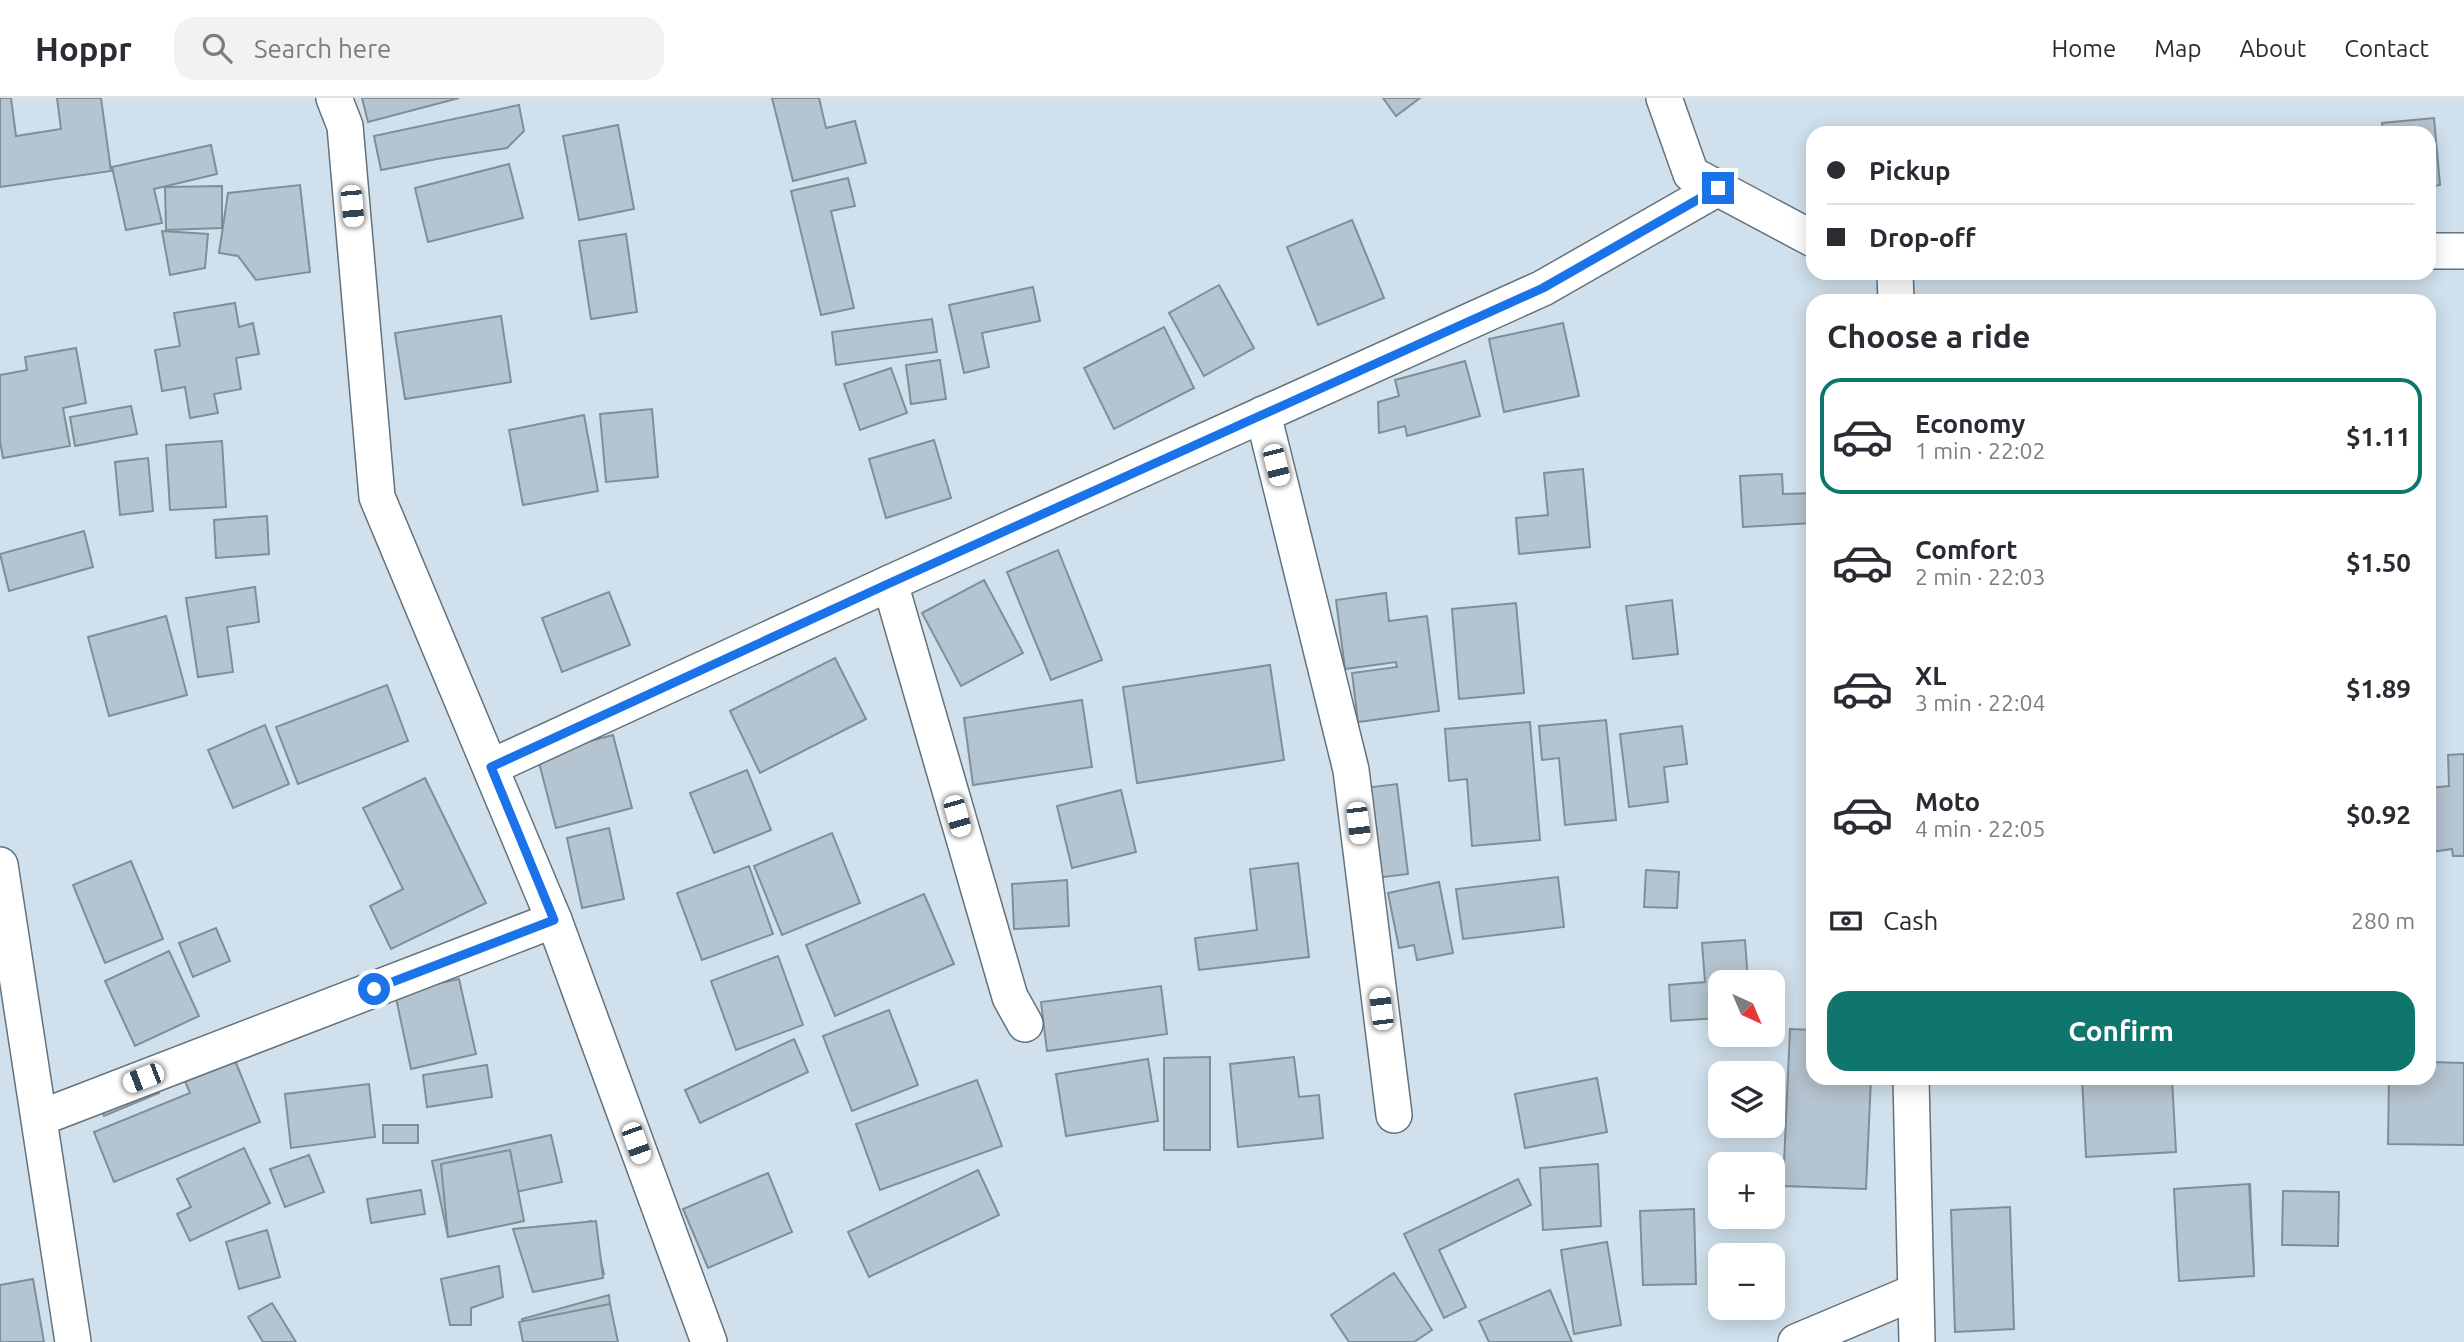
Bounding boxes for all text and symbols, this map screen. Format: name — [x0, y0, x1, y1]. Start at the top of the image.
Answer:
search box — [174, 17, 664, 80]
icon: search — [198, 29, 236, 67]
text: Hoppr — [35, 30, 132, 67]
text: Search here — [254, 34, 391, 63]
text: Home — [2051, 35, 2116, 62]
text: Map — [2154, 35, 2201, 62]
text: About — [2239, 35, 2306, 62]
text: Contact — [2344, 35, 2429, 62]
text: Pickup — [1869, 156, 1951, 185]
route end — [1702, 172, 1734, 204]
car — [340, 184, 365, 228]
text: Drop-off — [1869, 223, 1976, 252]
text: Choose a ride — [1827, 318, 2030, 354]
icon: car — [1831, 405, 1894, 468]
text: Economy — [1915, 409, 2025, 438]
text: $1.11 — [2346, 422, 2411, 451]
text: 1 min · 22:02 — [1915, 438, 2046, 463]
car — [1261, 442, 1292, 488]
icon: car — [1831, 531, 1894, 594]
text: Comfort — [1915, 535, 2018, 564]
text: $1.50 — [2346, 548, 2411, 577]
text: 2 min · 22:03 — [1915, 564, 2046, 589]
icon: car — [1831, 657, 1894, 720]
text: XL — [1915, 661, 1946, 690]
text: $1.89 — [2346, 674, 2411, 703]
text: 3 min · 22:04 — [1915, 690, 2046, 715]
icon: car — [1831, 783, 1894, 846]
text: Moto — [1915, 787, 1980, 816]
car — [942, 793, 973, 839]
text: $0.92 — [2346, 800, 2411, 829]
car — [1346, 801, 1371, 845]
text: 4 min · 22:05 — [1915, 816, 2046, 841]
icon: cash — [1827, 902, 1865, 940]
text: Cash — [1883, 906, 1938, 935]
text: 280 m — [2351, 908, 2415, 933]
north arrow — [1708, 970, 1785, 1046]
map controls — [1708, 970, 1785, 1320]
route start — [358, 973, 390, 1005]
car — [1369, 987, 1394, 1031]
button: Confirm — [1827, 991, 2415, 1071]
car — [120, 1061, 167, 1095]
button: layers — [1708, 1061, 1785, 1138]
car — [619, 1120, 654, 1166]
button: + — [1708, 1152, 1785, 1229]
button: − — [1708, 1243, 1785, 1320]

